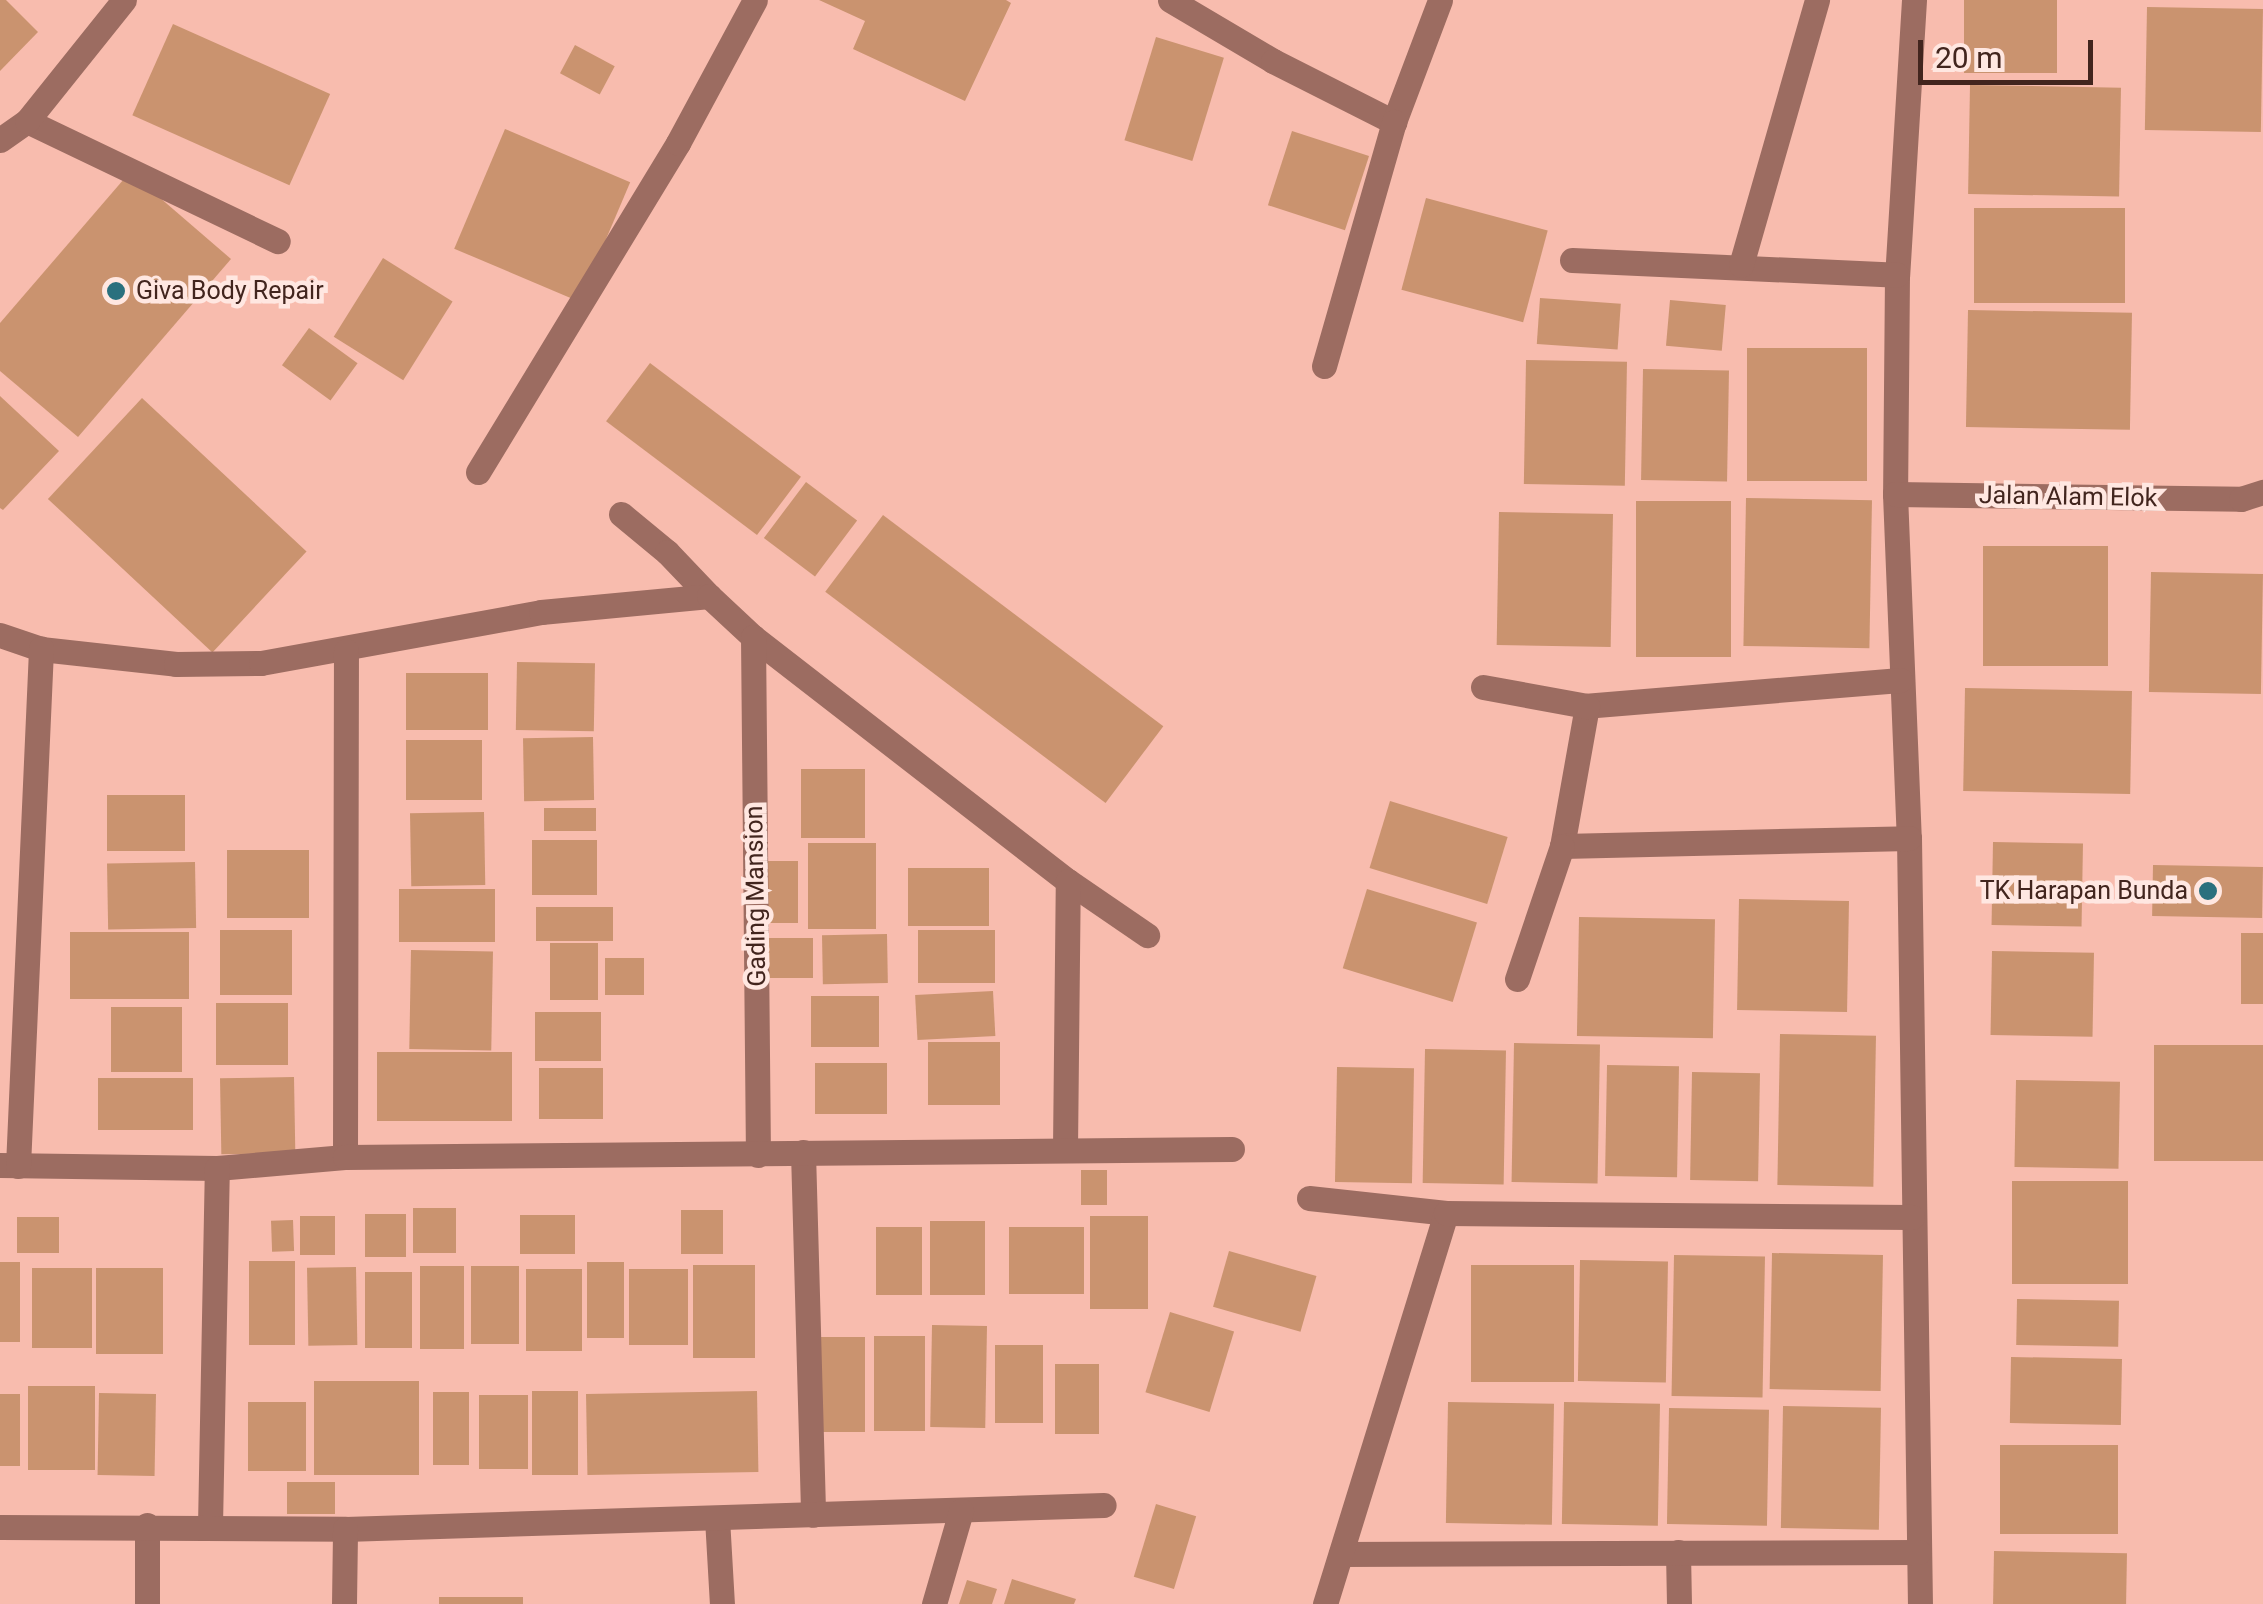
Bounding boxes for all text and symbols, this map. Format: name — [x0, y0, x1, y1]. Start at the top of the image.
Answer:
scale bar — [1923, 20, 2098, 82]
text: 20 m — [1935, 40, 2002, 75]
place label: Giva Body Repair — [136, 276, 324, 306]
marker: Giva Body Repair — [105, 280, 127, 302]
street label: Jalan Alam Elok — [1979, 480, 2157, 514]
street label: Gading Mansion — [739, 805, 773, 987]
place label: TK Harapan Bunda — [1980, 876, 2188, 906]
marker: TK Harapan Bunda — [2197, 880, 2219, 902]

